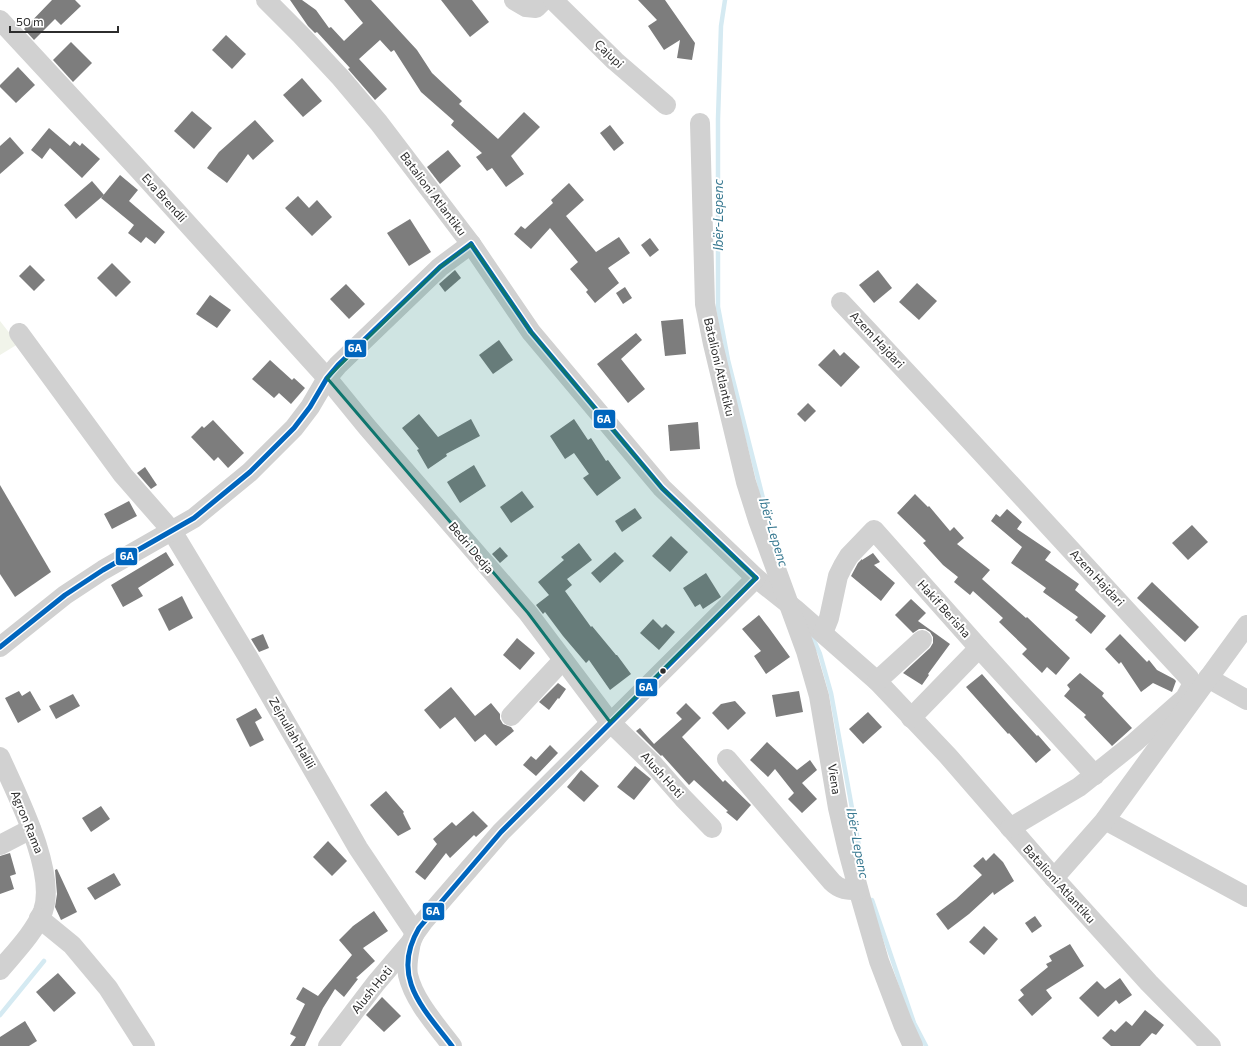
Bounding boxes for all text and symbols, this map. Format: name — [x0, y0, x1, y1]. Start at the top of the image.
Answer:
scale bar — [10, 8, 118, 34]
text: 50 m — [16, 14, 44, 28]
street label: Çajupi — [592, 36, 627, 70]
street label: Batalioni Atlantiku — [398, 149, 470, 238]
street label: Eva Brendli — [139, 170, 190, 224]
water label: Ibër-Lepenc — [710, 179, 726, 251]
street label: Azem Hajdari — [848, 308, 908, 371]
street label: Batalioni Atlantiku — [702, 316, 738, 418]
line badge: 6A — [344, 339, 367, 358]
text: 6A — [348, 341, 362, 354]
line badge: 6A — [593, 409, 616, 429]
text: 6A — [597, 412, 611, 425]
water label: Ibër-Lepenc — [756, 495, 792, 569]
street label: Bedri Dedja — [446, 519, 497, 576]
street label: Azem Hajdari — [1068, 546, 1128, 609]
line badge: 6A — [115, 547, 138, 566]
text: 6A — [120, 549, 134, 562]
street label: Hakif Berisha — [915, 577, 974, 640]
unlabelled marker — [658, 666, 668, 676]
line badge: 6A — [635, 678, 658, 697]
text: 6A — [639, 680, 653, 693]
street label: Zejnullah Halili — [267, 694, 319, 771]
street label: Alush Hoti — [639, 749, 687, 800]
street label: Viena — [826, 763, 844, 795]
street label: Agron Rama — [9, 788, 47, 855]
water label: Ibër-Lepenc — [843, 806, 873, 880]
street label: Batalioni Atlantiku — [1021, 841, 1099, 926]
line badge: 6A — [422, 902, 445, 921]
text: 6A — [426, 904, 440, 917]
street label: Alush Hoti — [348, 963, 395, 1016]

